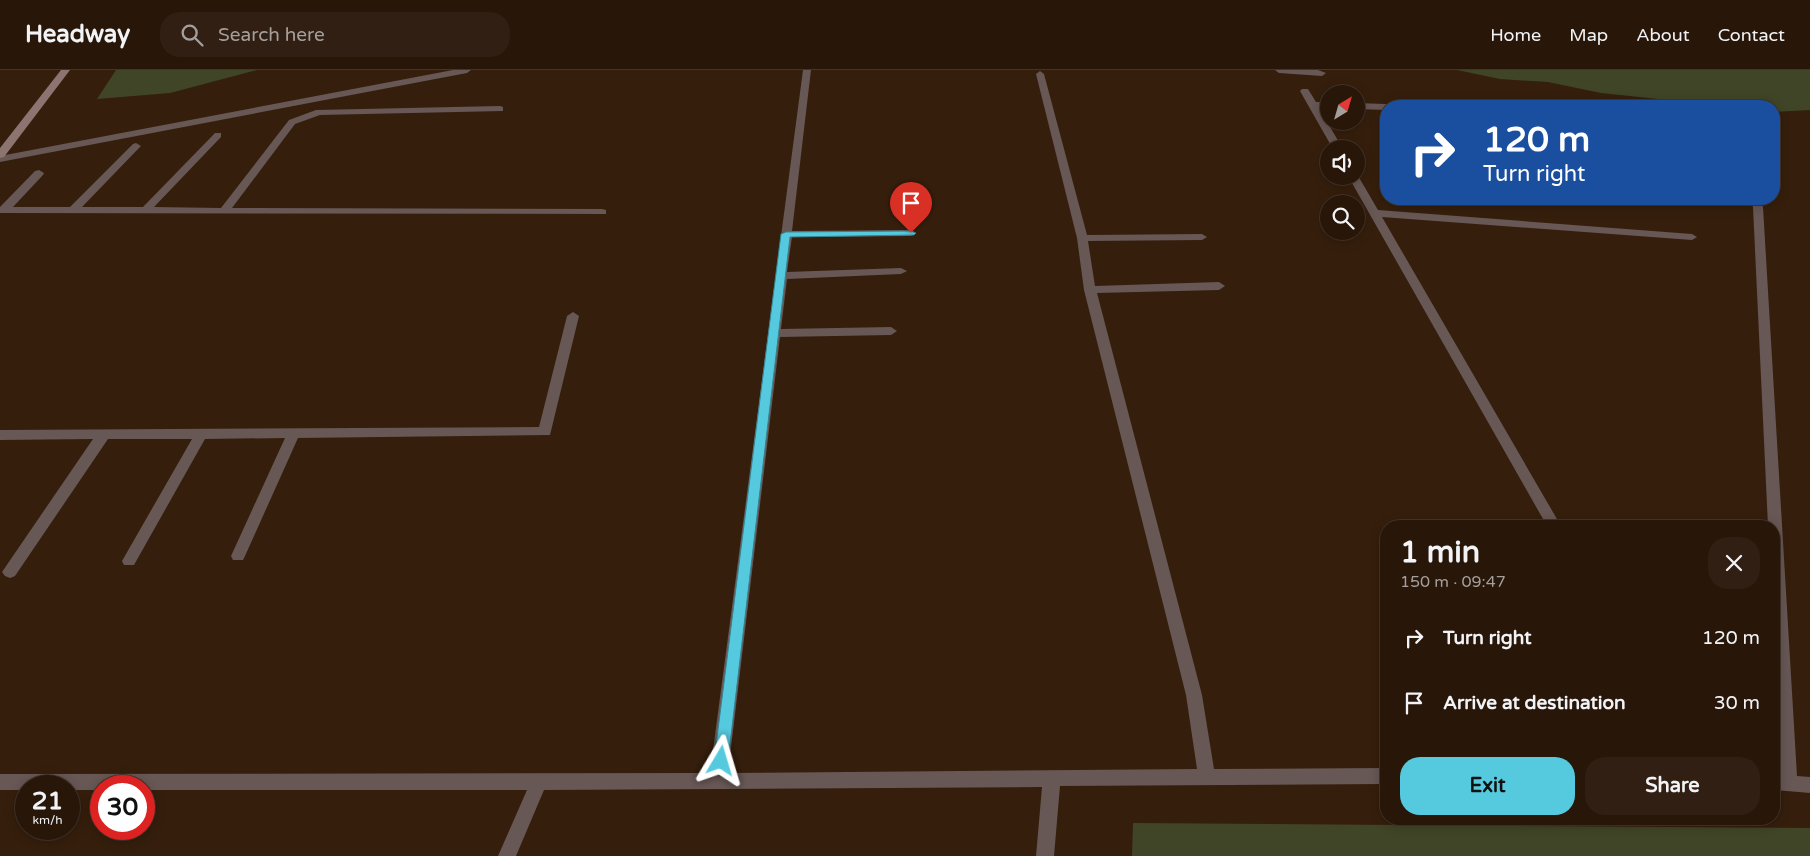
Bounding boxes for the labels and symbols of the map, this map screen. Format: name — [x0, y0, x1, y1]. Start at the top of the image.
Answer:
north arrow — [1320, 85, 1365, 130]
pin — [890, 182, 932, 233]
position arrow — [694, 734, 746, 786]
speed limit sign: 30 — [90, 775, 155, 840]

